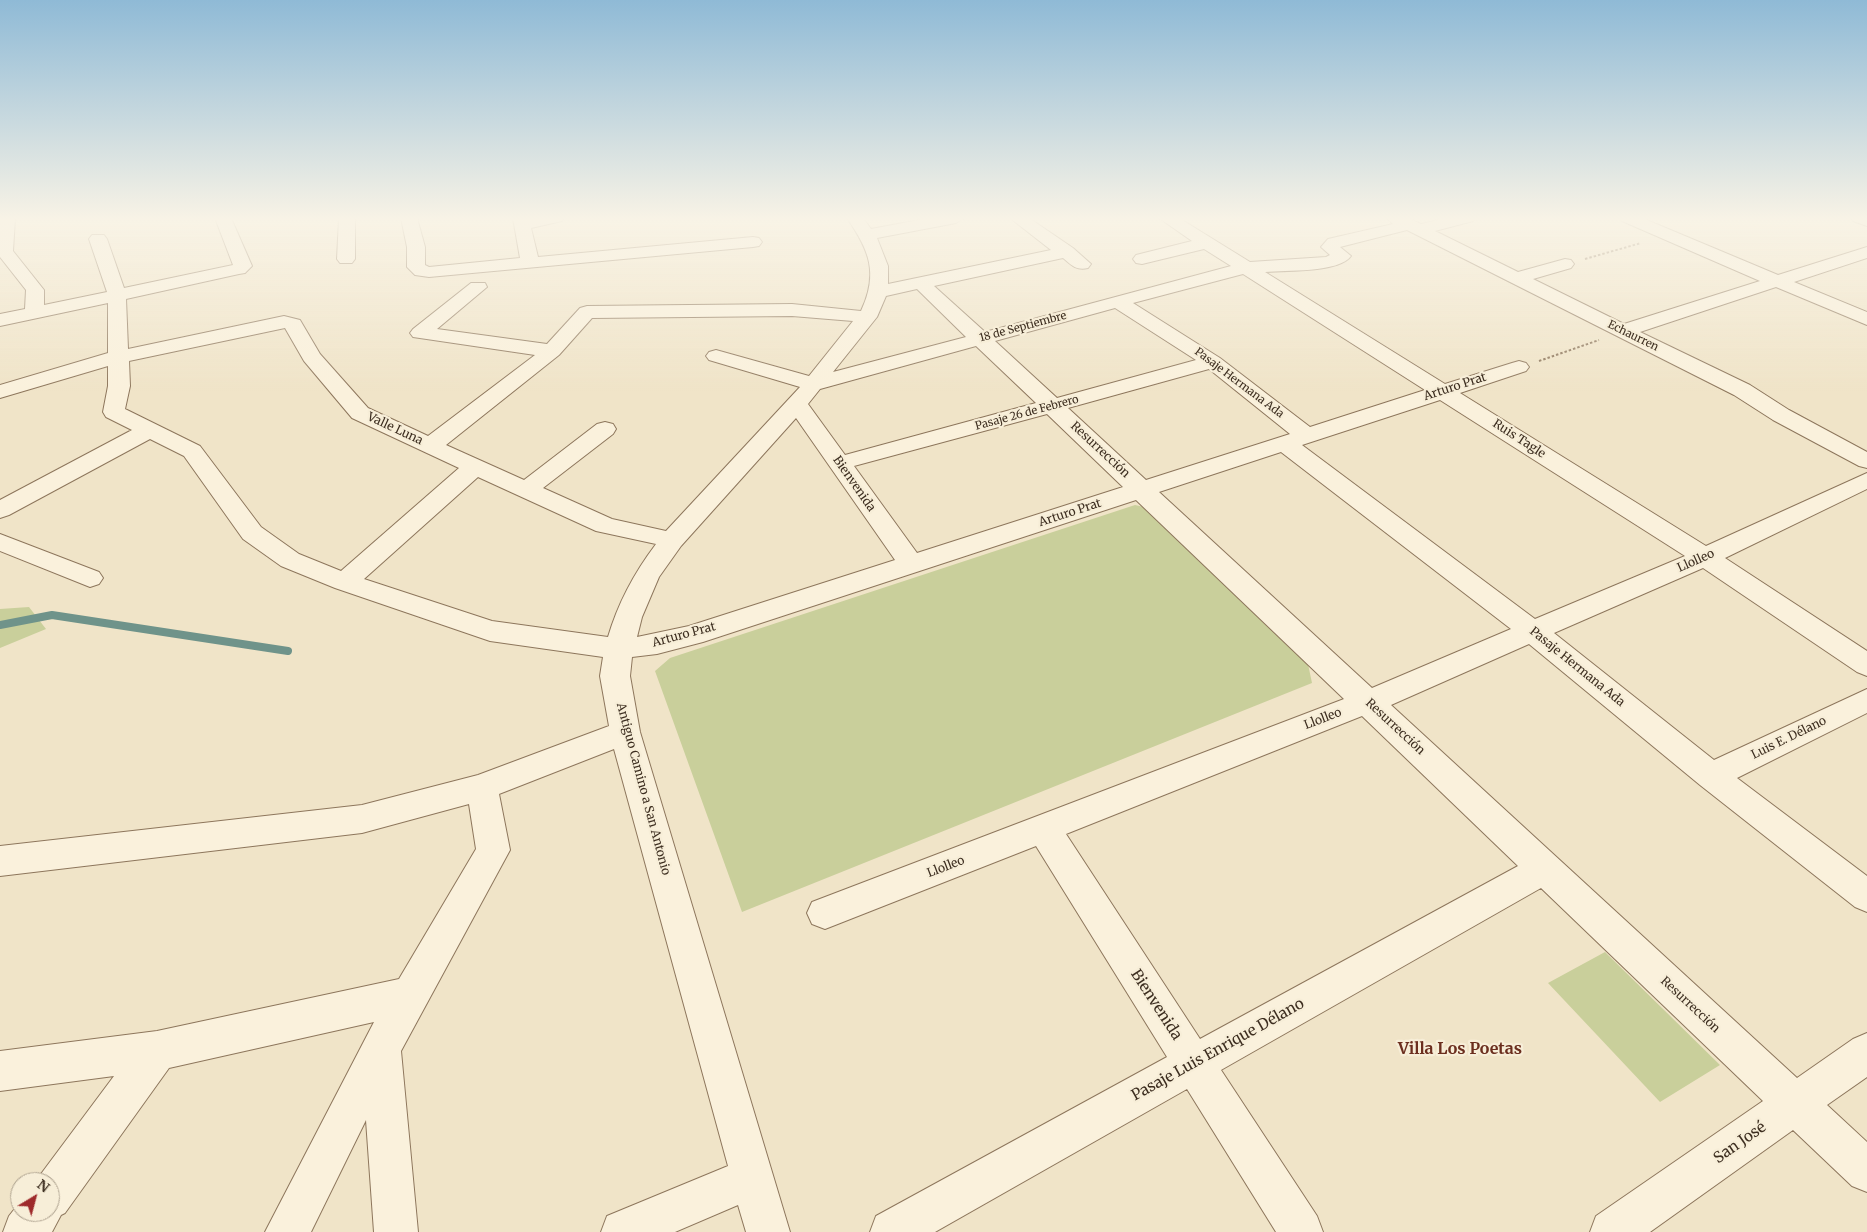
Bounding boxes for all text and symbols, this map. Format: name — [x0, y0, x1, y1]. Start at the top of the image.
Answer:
street label: 18 de Septiembre — [978, 309, 1068, 345]
street label: Echaurren — [1605, 318, 1661, 354]
street label: Pasaje Hermana Ada — [1192, 345, 1286, 421]
street label: Arturo Prat — [1422, 370, 1488, 404]
street label: Pasaje 26 de Febrero — [974, 393, 1080, 433]
street label: Valle Luna — [365, 410, 425, 448]
street label: Ruis Tagle — [1490, 417, 1548, 461]
street label: Resurrección — [1067, 419, 1133, 481]
street label: Bienvenida — [830, 454, 878, 514]
street label: Arturo Prat — [1037, 496, 1103, 530]
street label: Llolleo — [1675, 547, 1717, 575]
street label: Arturo Prat — [651, 620, 717, 650]
street label: Pasaje Hermana Ada — [1527, 624, 1627, 710]
street label: Resurrección — [1362, 696, 1428, 758]
street label: Antiguo Camino a San Antonio — [613, 701, 673, 877]
street label: Llolleo — [1302, 705, 1344, 733]
street label: Luis E. Délano — [1749, 714, 1829, 762]
street label: Llolleo — [925, 853, 967, 881]
street label: Bienvenida — [1127, 966, 1185, 1044]
street label: Resurrección — [1657, 974, 1723, 1036]
street label: Pasaje Luis Enrique Délano — [1129, 995, 1307, 1105]
district label: Villa Los Poetas — [1398, 1039, 1522, 1059]
street label: San José — [1710, 1118, 1770, 1168]
north arrow — [10, 1172, 60, 1222]
text: N — [34, 1175, 53, 1196]

